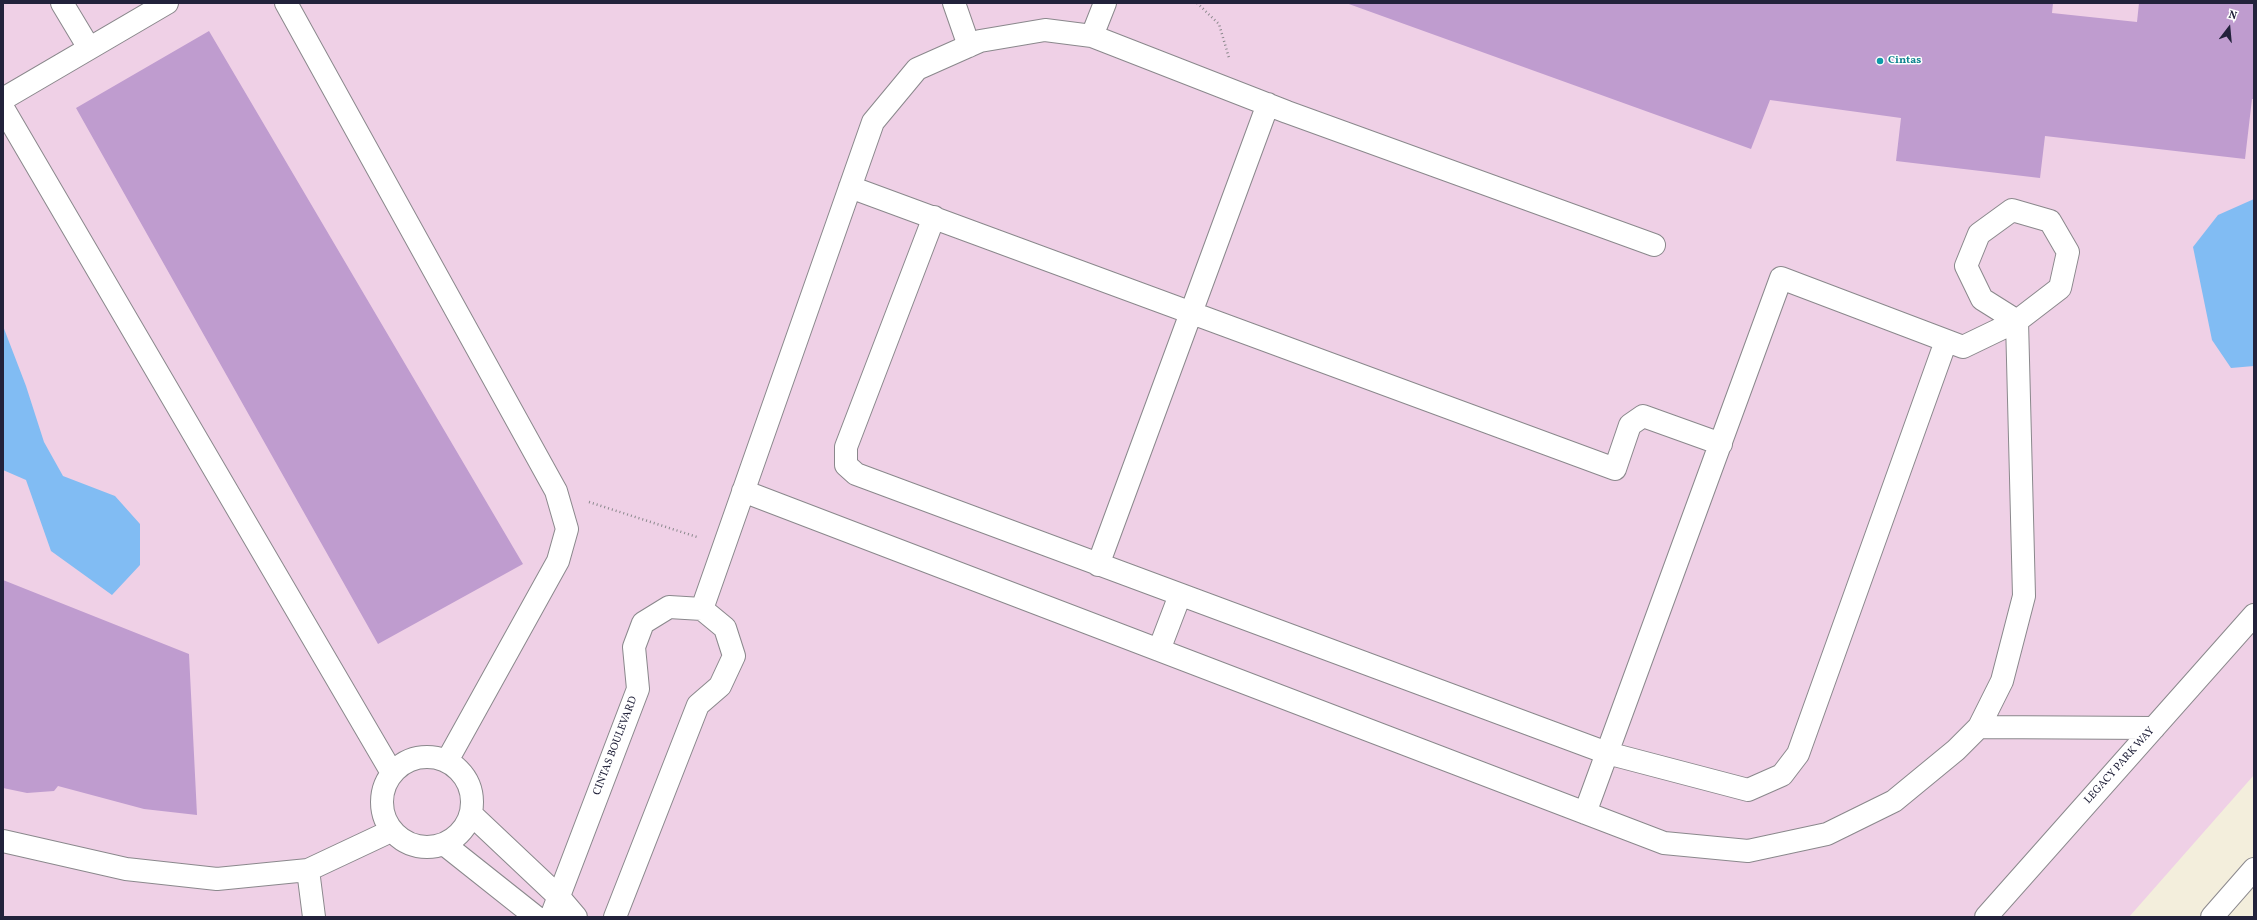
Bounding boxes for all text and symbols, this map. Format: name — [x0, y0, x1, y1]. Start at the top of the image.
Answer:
north arrow — [2209, 8, 2249, 48]
text: N — [2227, 8, 2238, 24]
place label: Cintas — [1888, 54, 1921, 68]
marker: Cintas — [1875, 56, 1885, 66]
street label: CINTAS BOULEVARD — [591, 695, 641, 797]
street label: LEGACY PARK WAY — [2082, 725, 2158, 807]

